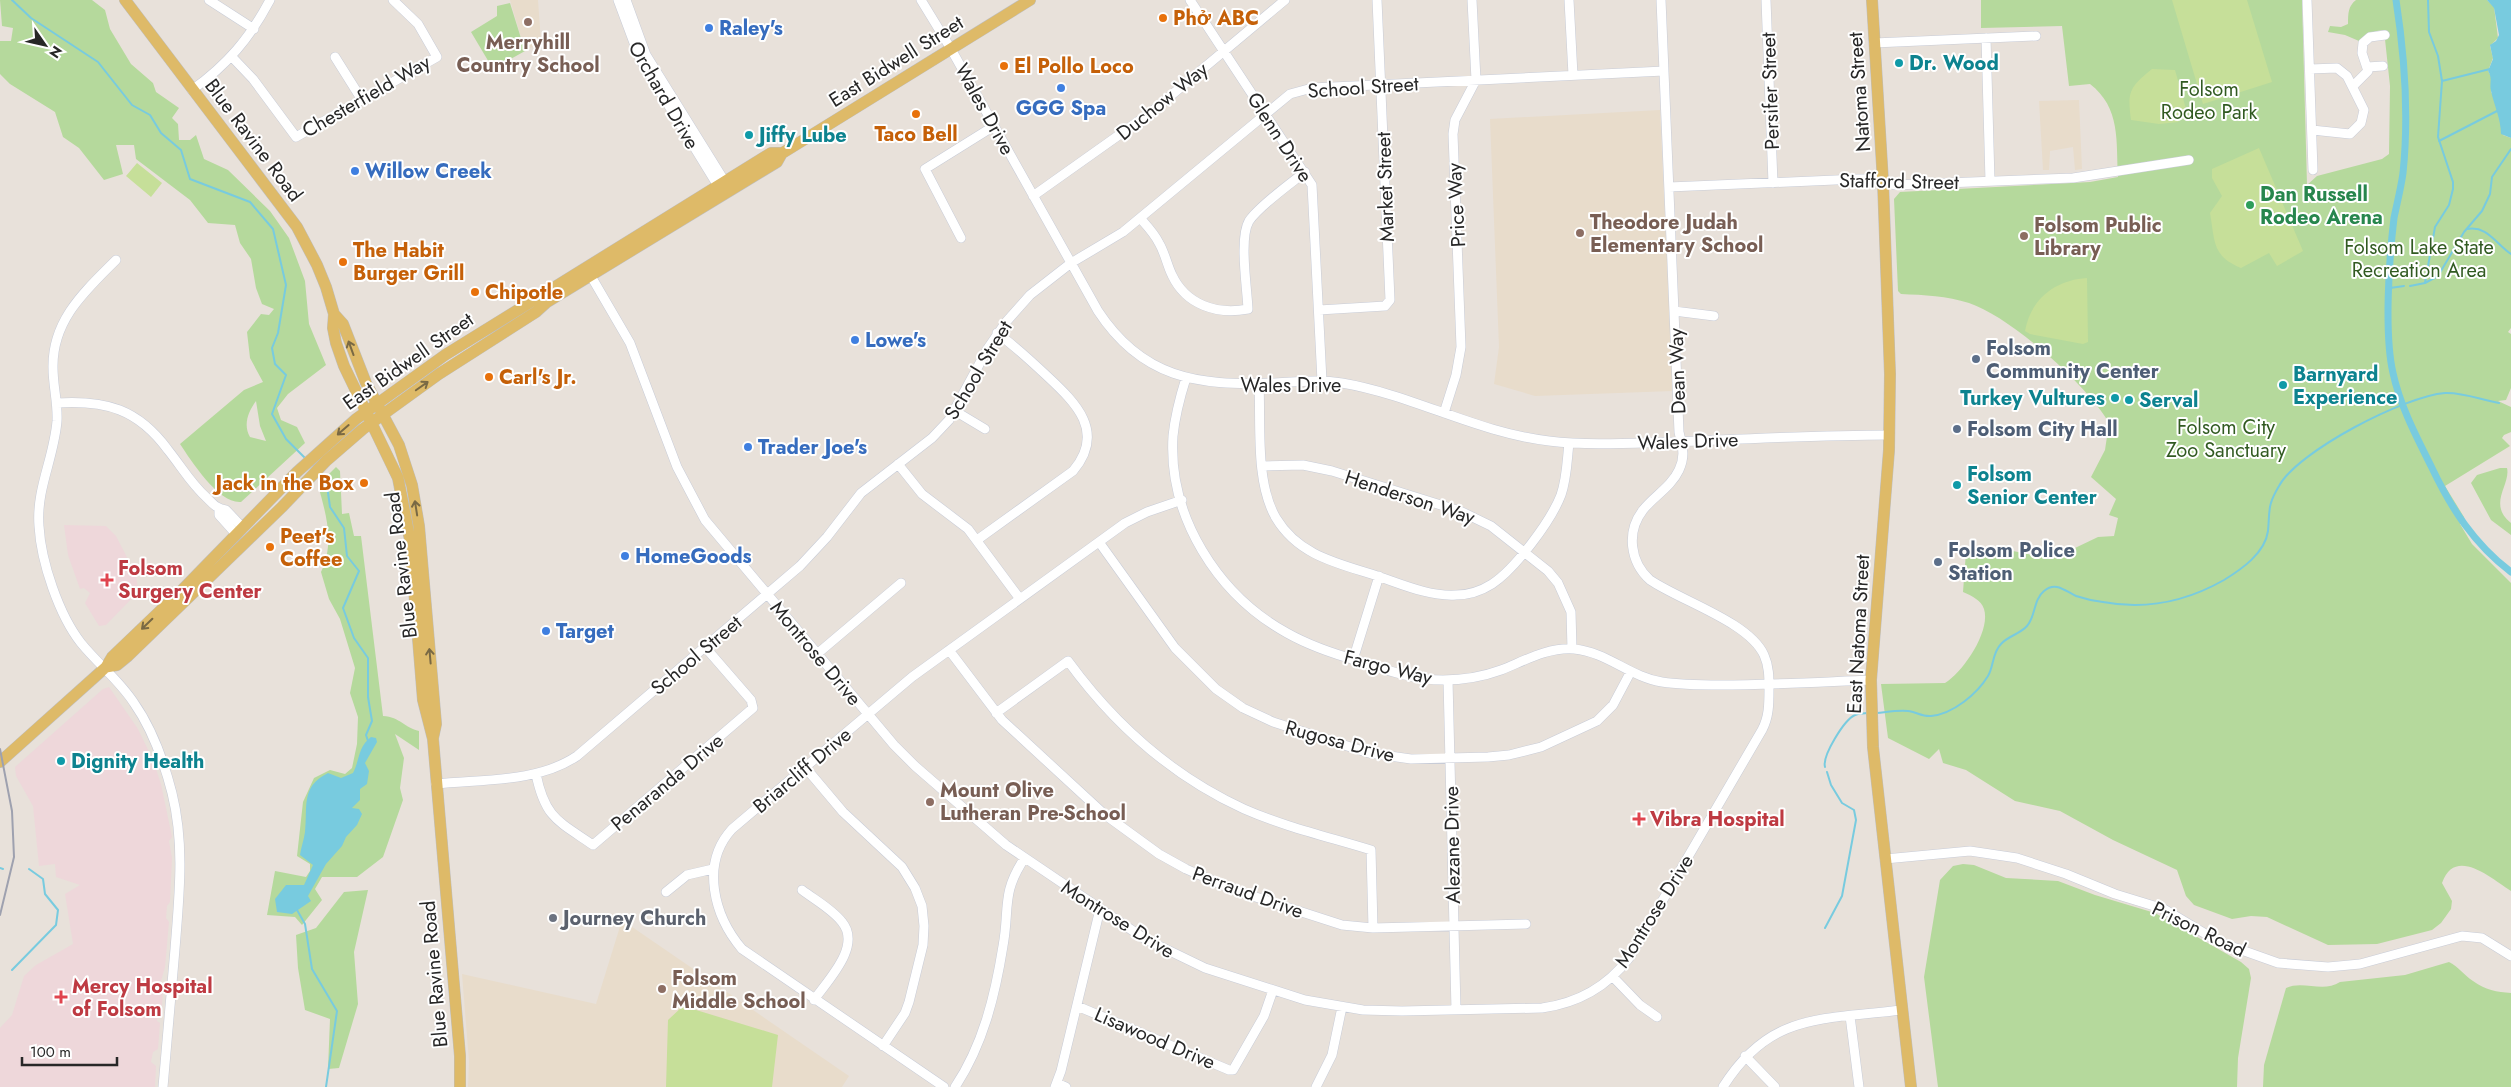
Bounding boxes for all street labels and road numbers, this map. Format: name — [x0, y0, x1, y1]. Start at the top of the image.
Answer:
street label: East Bidwell Street — [823, 8, 969, 114]
street label: Natoma Street — [1841, 31, 1878, 153]
street label: Persifer Street — [1754, 32, 1787, 150]
street label: Orchard Drive — [621, 36, 706, 155]
street label: Chesterfield Way — [297, 48, 436, 145]
street label: Duchow Way — [1110, 55, 1215, 147]
street label: Wales Drive — [947, 58, 1022, 160]
street label: School Street — [1307, 69, 1420, 106]
street label: Blue Ravine Road — [198, 73, 309, 208]
street label: Glenn Drive — [1240, 87, 1319, 188]
street label: Market Street — [1369, 131, 1402, 242]
street label: Price Way — [1440, 162, 1473, 248]
street label: Stafford Street — [1839, 166, 1959, 197]
street label: East Bidwell Street — [337, 305, 480, 417]
street label: School Street — [937, 315, 1020, 425]
street label: Dean Way — [1661, 327, 1693, 415]
street label: Wales Drive — [1241, 371, 1341, 400]
street label: Wales Drive — [1637, 425, 1739, 458]
street label: Henderson Way — [1341, 463, 1479, 532]
street label: Blue Ravine Road — [378, 490, 425, 640]
street label: East Natoma Street — [1840, 554, 1877, 714]
street label: Montrose Drive — [763, 595, 868, 712]
street label: School Street — [644, 608, 748, 702]
street label: Fargo Way — [1341, 643, 1435, 692]
street label: Rugosa Drive — [1282, 713, 1398, 770]
street label: Briarcliff Drive — [747, 720, 858, 820]
street label: Penaranda Drive — [605, 727, 730, 838]
street label: Alezane Drive — [1437, 786, 1468, 904]
street label: Montrose Drive — [1608, 849, 1701, 974]
street label: Perraud Drive — [1188, 859, 1307, 926]
street label: Montrose Drive — [1055, 873, 1180, 966]
street label: Prison Road — [2147, 894, 2251, 965]
street label: Blue Ravine Road — [414, 899, 455, 1049]
street label: Lisawood Drive — [1090, 1000, 1220, 1077]

